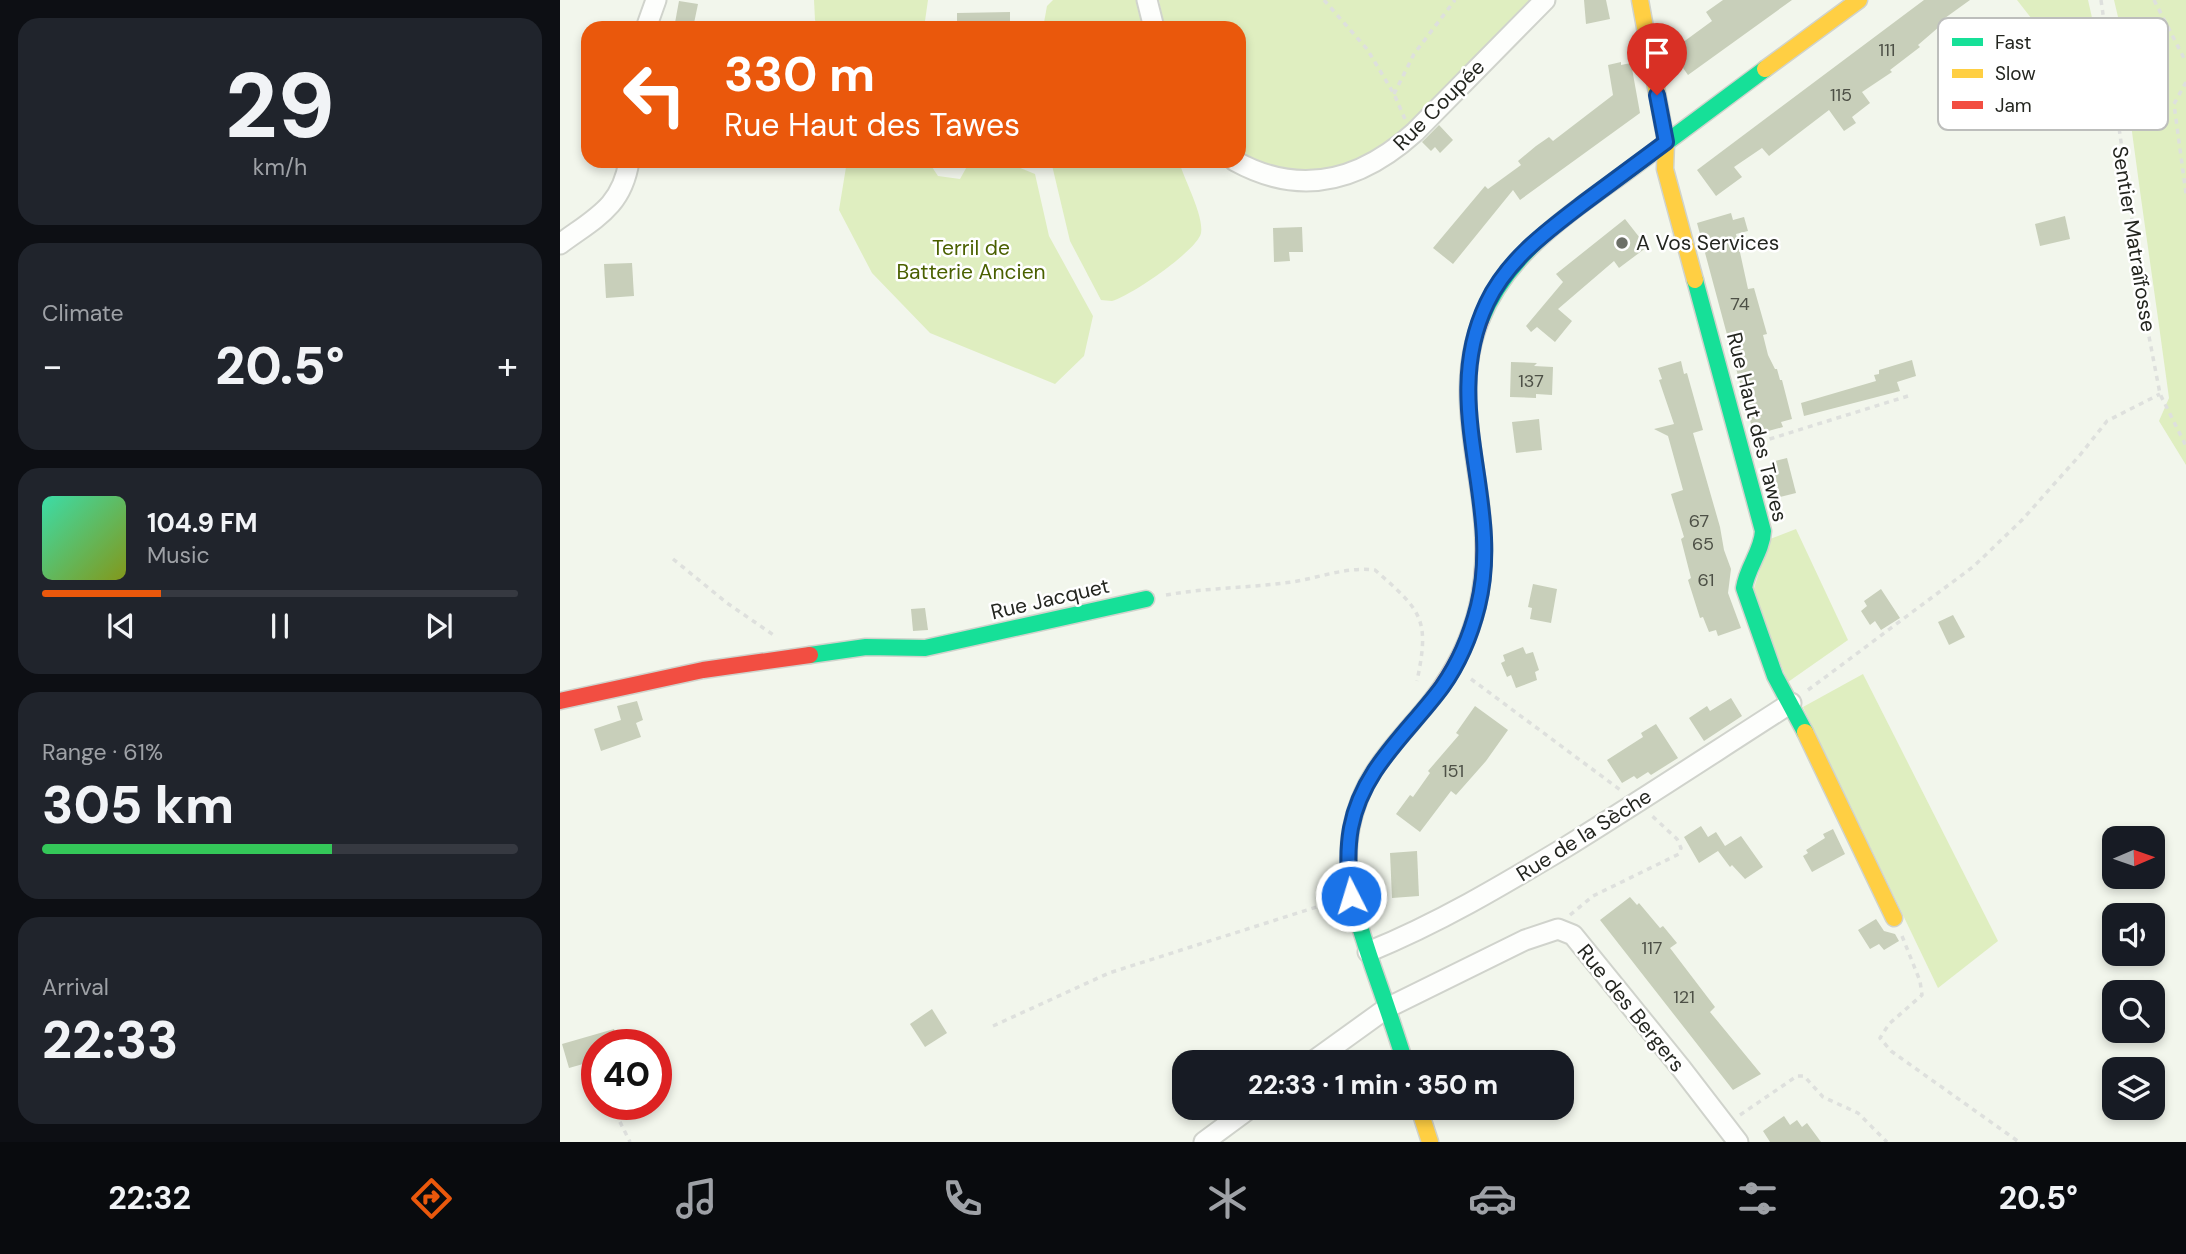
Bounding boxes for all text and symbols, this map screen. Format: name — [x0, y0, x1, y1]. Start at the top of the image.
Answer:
legend — [1938, 18, 2168, 130]
pin — [1627, 23, 1687, 95]
text: Fast — [1995, 30, 2031, 55]
icon: arrive — [1638, 34, 1676, 72]
house number: 111 — [1879, 38, 1895, 62]
text: 330 m — [724, 42, 875, 106]
text: 29 — [225, 47, 335, 165]
icon: left — [609, 49, 700, 140]
street label: Rue Coupée — [1387, 53, 1491, 157]
text: Slow — [1995, 61, 2036, 86]
house number: 115 — [1830, 83, 1852, 107]
text: Jam — [1995, 93, 2032, 118]
text: Rue Haut des Tawes — [724, 104, 1020, 146]
street label: Sentier Matraîfosse — [2105, 144, 2163, 334]
text: km/h — [253, 152, 307, 182]
place label: A Vos Services — [1636, 229, 1779, 257]
park label: Terril de Batterie Ancien — [896, 234, 1046, 286]
marker: A Vos Services — [1614, 235, 1630, 251]
house number: 74 — [1730, 292, 1750, 316]
text: Climate — [42, 298, 124, 328]
street label: Rue Haut des Tawes — [1720, 329, 1794, 525]
text: 20.5° — [215, 332, 345, 400]
text: − — [42, 341, 63, 391]
text: + — [497, 341, 518, 391]
house number: 137 — [1518, 369, 1544, 393]
text: 104.9 FM — [147, 506, 258, 540]
house number: 67 — [1689, 509, 1709, 533]
house number: 65 — [1692, 532, 1714, 556]
text: Music — [147, 540, 210, 570]
house number: 61 — [1698, 568, 1714, 592]
street label: Rue Jacquet — [988, 572, 1112, 626]
icon: previous — [102, 607, 140, 645]
icon: pause — [261, 607, 299, 645]
icon: next — [420, 607, 458, 645]
text: Range · 61% — [42, 737, 163, 767]
house number: 151 — [1442, 759, 1464, 783]
text: 305 km — [42, 771, 234, 839]
street label: Rue de la Sèche — [1511, 782, 1657, 888]
north arrow — [2102, 826, 2165, 889]
map controls — [2102, 826, 2165, 1120]
position arrow — [1314, 859, 1388, 933]
button: sound — [2102, 903, 2165, 966]
house number: 117 — [1642, 936, 1662, 960]
street label: Rue des Bergers — [1571, 938, 1691, 1078]
text: Arrival — [42, 972, 109, 1002]
button: search — [2102, 980, 2165, 1043]
house number: 121 — [1673, 985, 1695, 1009]
text: 22:33 — [42, 1006, 178, 1074]
speed limit sign: 40 — [581, 1029, 672, 1120]
button: layers — [2102, 1057, 2165, 1120]
text: 22:33 · 1 min · 350 m — [1248, 1068, 1498, 1102]
icon: directions — [407, 1174, 456, 1223]
icon: music — [672, 1174, 721, 1223]
icon: phone — [938, 1174, 987, 1223]
icon: climate — [1203, 1174, 1252, 1223]
icon: car — [1468, 1174, 1517, 1223]
icon: filters — [1733, 1174, 1782, 1223]
text: 22:32 — [108, 1177, 191, 1219]
text: 20.5° — [1999, 1177, 2078, 1219]

